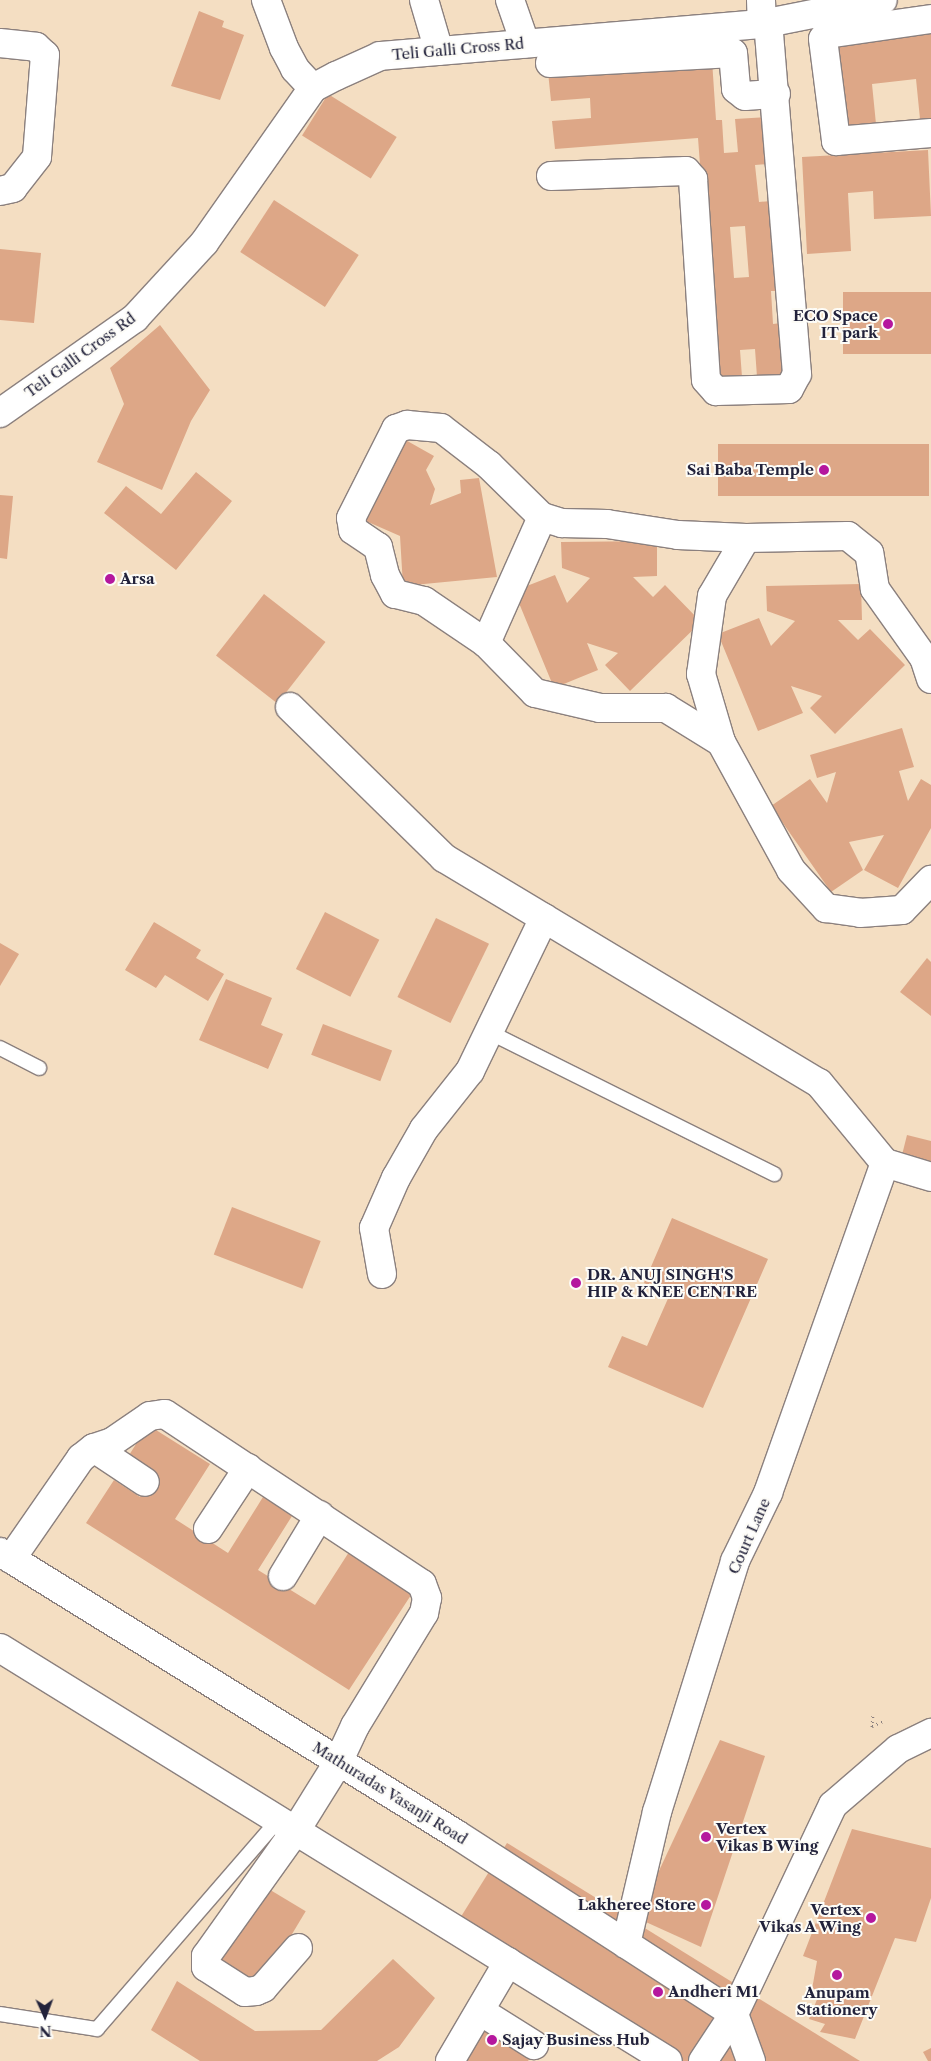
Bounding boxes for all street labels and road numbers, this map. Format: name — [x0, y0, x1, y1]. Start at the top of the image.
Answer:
street label: Teli Galli Cross Rd — [391, 34, 525, 64]
street label: Teli Galli Cross Rd — [21, 309, 139, 401]
street label: Court Lane — [724, 1495, 774, 1577]
street label: Mathuradas Vasanji Road — [309, 1738, 471, 1848]

